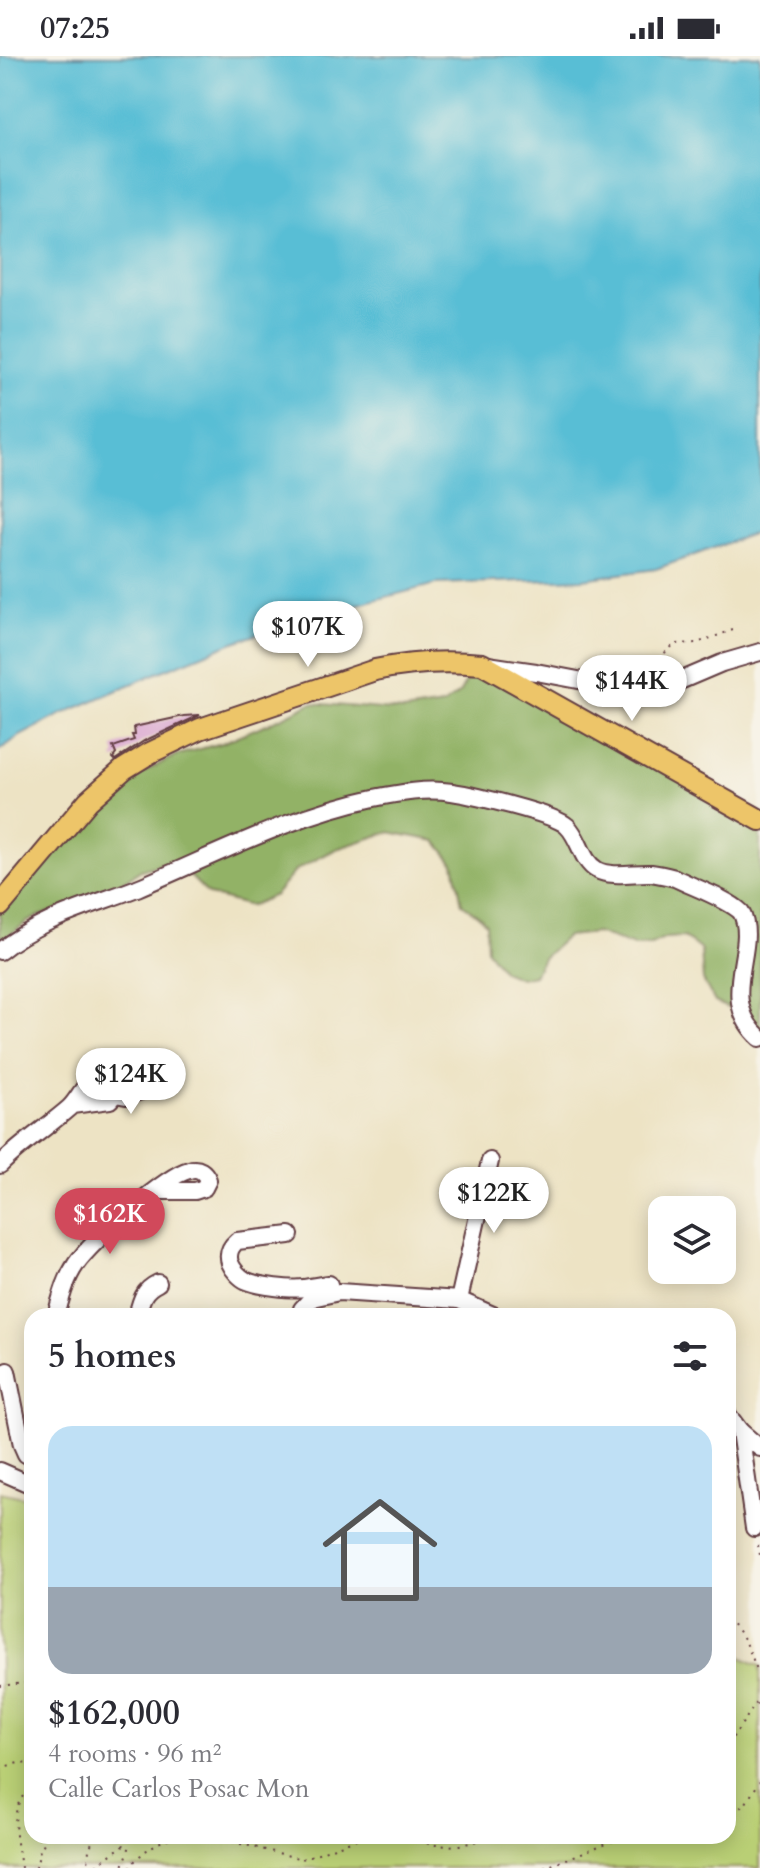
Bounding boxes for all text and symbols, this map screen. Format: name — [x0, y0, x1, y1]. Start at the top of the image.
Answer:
text: 07:25 — [40, 8, 110, 49]
pin: $107K — [252, 601, 364, 669]
text: $107K — [271, 609, 345, 644]
pin: $144K — [576, 655, 688, 723]
text: $144K — [595, 663, 669, 698]
pin: $124K — [75, 1048, 187, 1116]
text: $124K — [94, 1056, 168, 1091]
pin: $122K — [438, 1167, 550, 1235]
text: $122K — [457, 1175, 531, 1210]
pin: $162K — [54, 1188, 166, 1256]
text: $162K — [73, 1196, 147, 1231]
map controls — [648, 1196, 736, 1284]
button: layers — [648, 1196, 736, 1284]
text: 5 homes — [48, 1333, 176, 1379]
icon: filters — [668, 1334, 712, 1378]
icon: home — [308, 1478, 452, 1622]
text: $162,000 — [48, 1690, 180, 1736]
text: 4 rooms · 96 m² — [48, 1736, 221, 1771]
text: Calle Carlos Posac Mon — [48, 1771, 310, 1806]

